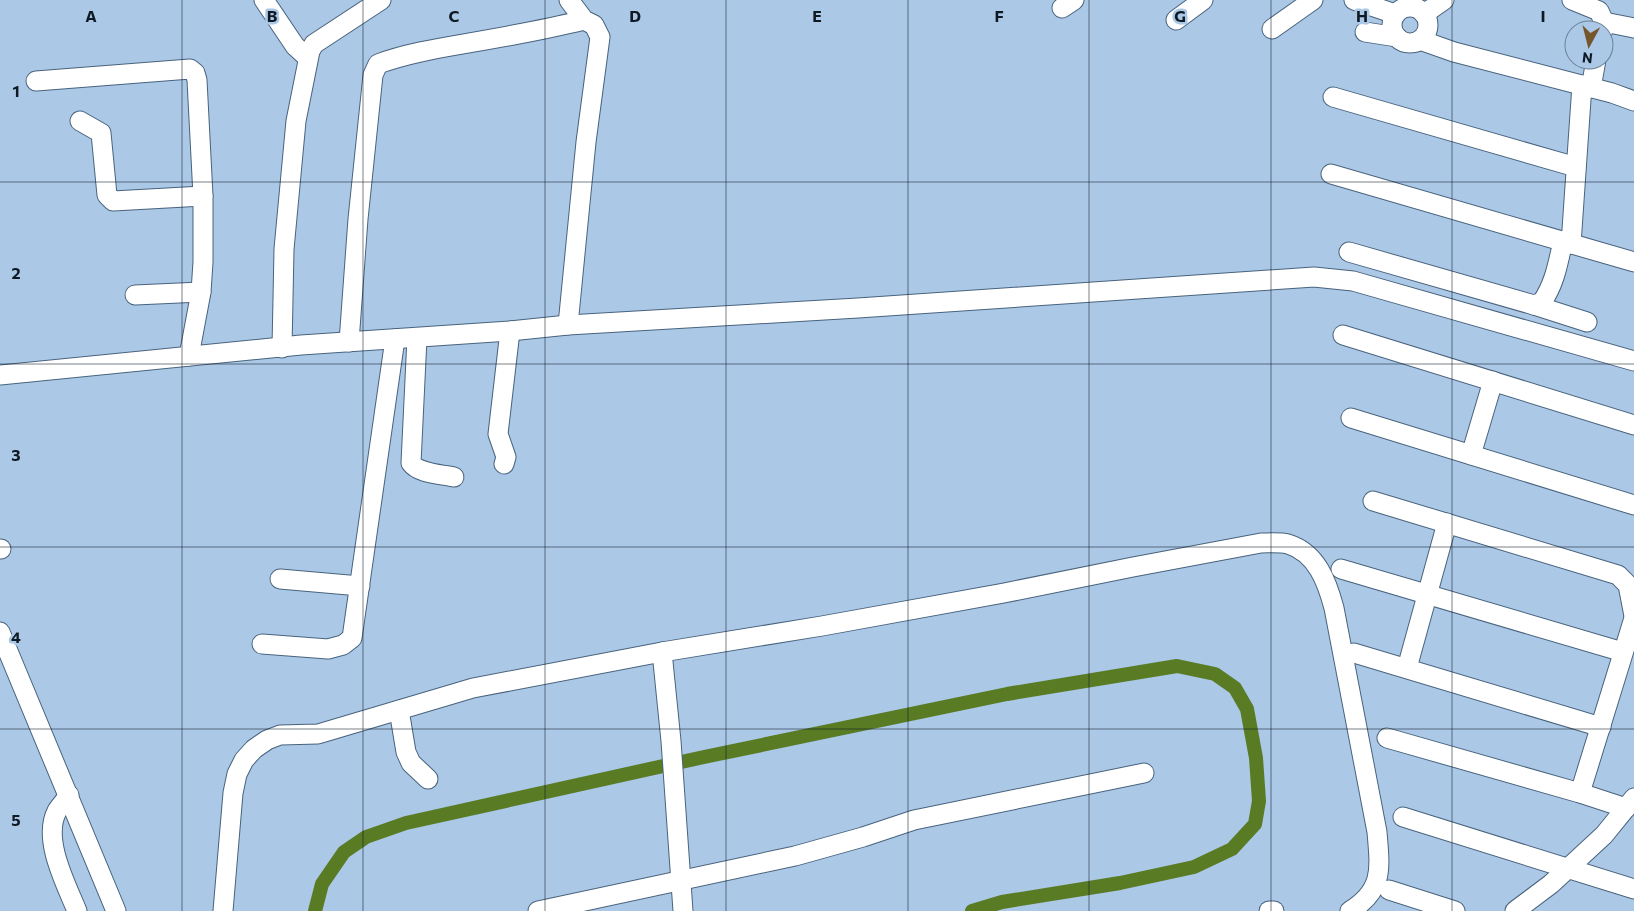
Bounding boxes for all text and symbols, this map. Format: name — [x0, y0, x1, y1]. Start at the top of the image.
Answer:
text: A — [85, 6, 97, 25]
text: B — [267, 6, 278, 25]
text: C — [449, 6, 460, 25]
text: D — [629, 6, 641, 25]
text: E — [812, 6, 822, 25]
text: F — [994, 6, 1004, 25]
text: G — [1174, 6, 1186, 25]
text: H — [1356, 6, 1368, 25]
text: I — [1540, 6, 1546, 25]
north arrow — [1564, 20, 1614, 70]
text: N — [1581, 49, 1594, 67]
text: 1 — [12, 81, 20, 100]
text: 2 — [11, 263, 21, 282]
text: 3 — [11, 445, 21, 464]
text: 4 — [11, 627, 21, 646]
text: 5 — [11, 810, 21, 829]

